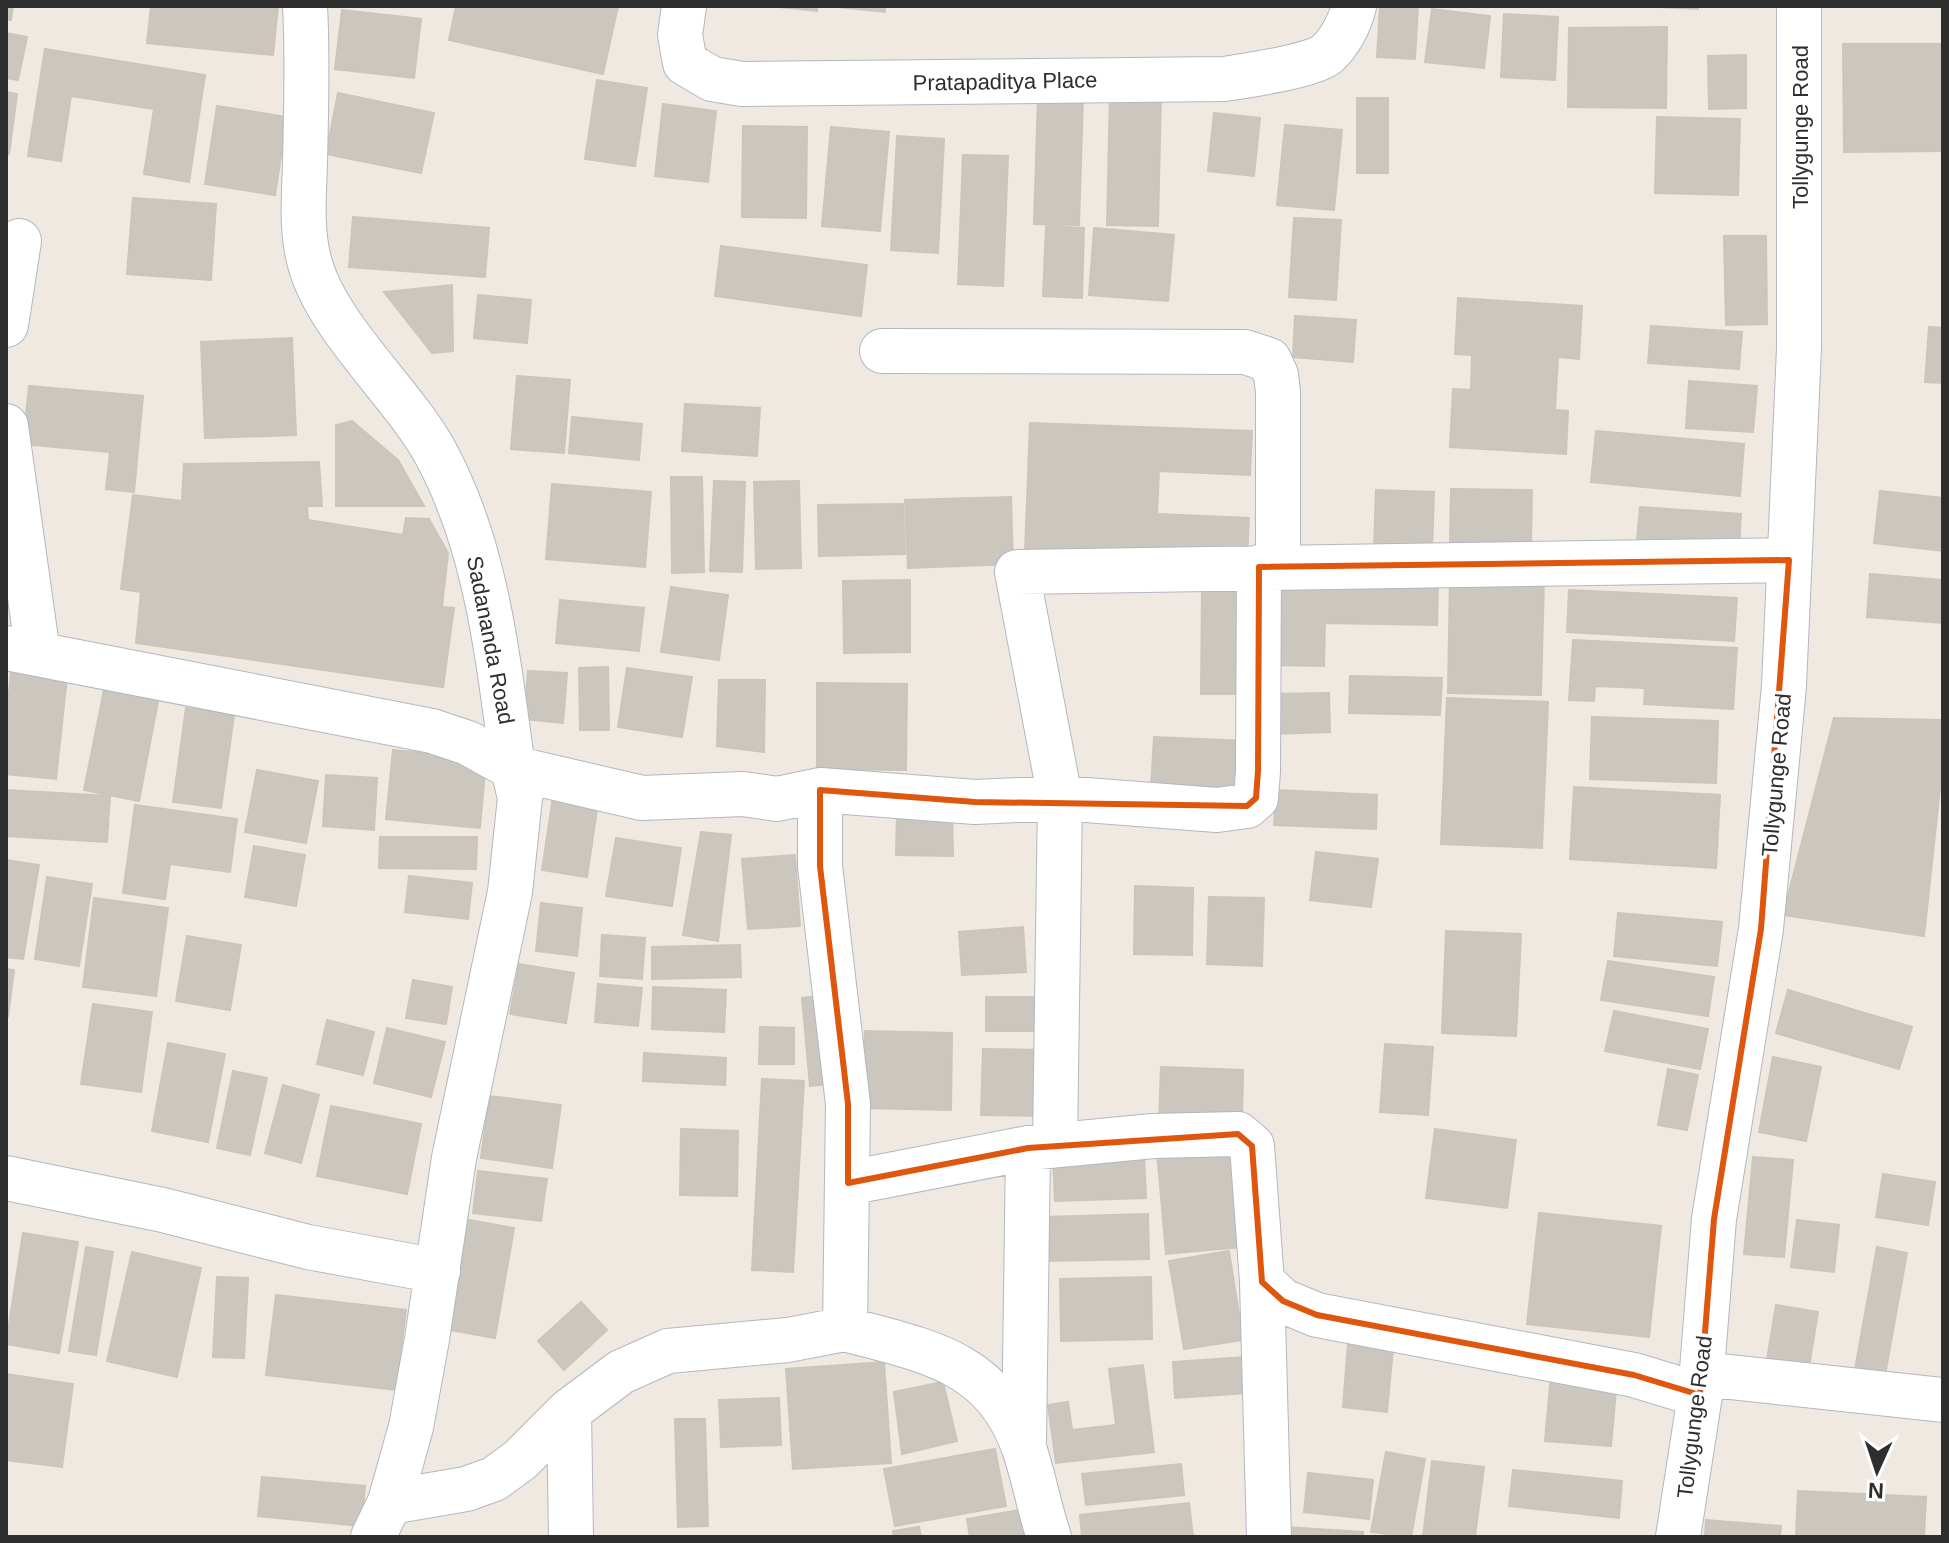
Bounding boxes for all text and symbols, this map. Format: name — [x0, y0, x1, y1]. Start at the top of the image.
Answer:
street label: Tollygunge Road — [1788, 45, 1813, 209]
street label: Pratapaditya Place — [912, 67, 1098, 96]
street label: Sadananda Road — [462, 554, 519, 727]
street label: Tollygunge Road — [1757, 692, 1796, 858]
street label: Tollygunge Road — [1672, 1334, 1717, 1500]
north arrow — [1837, 1431, 1917, 1511]
text: N — [1867, 1478, 1885, 1503]

